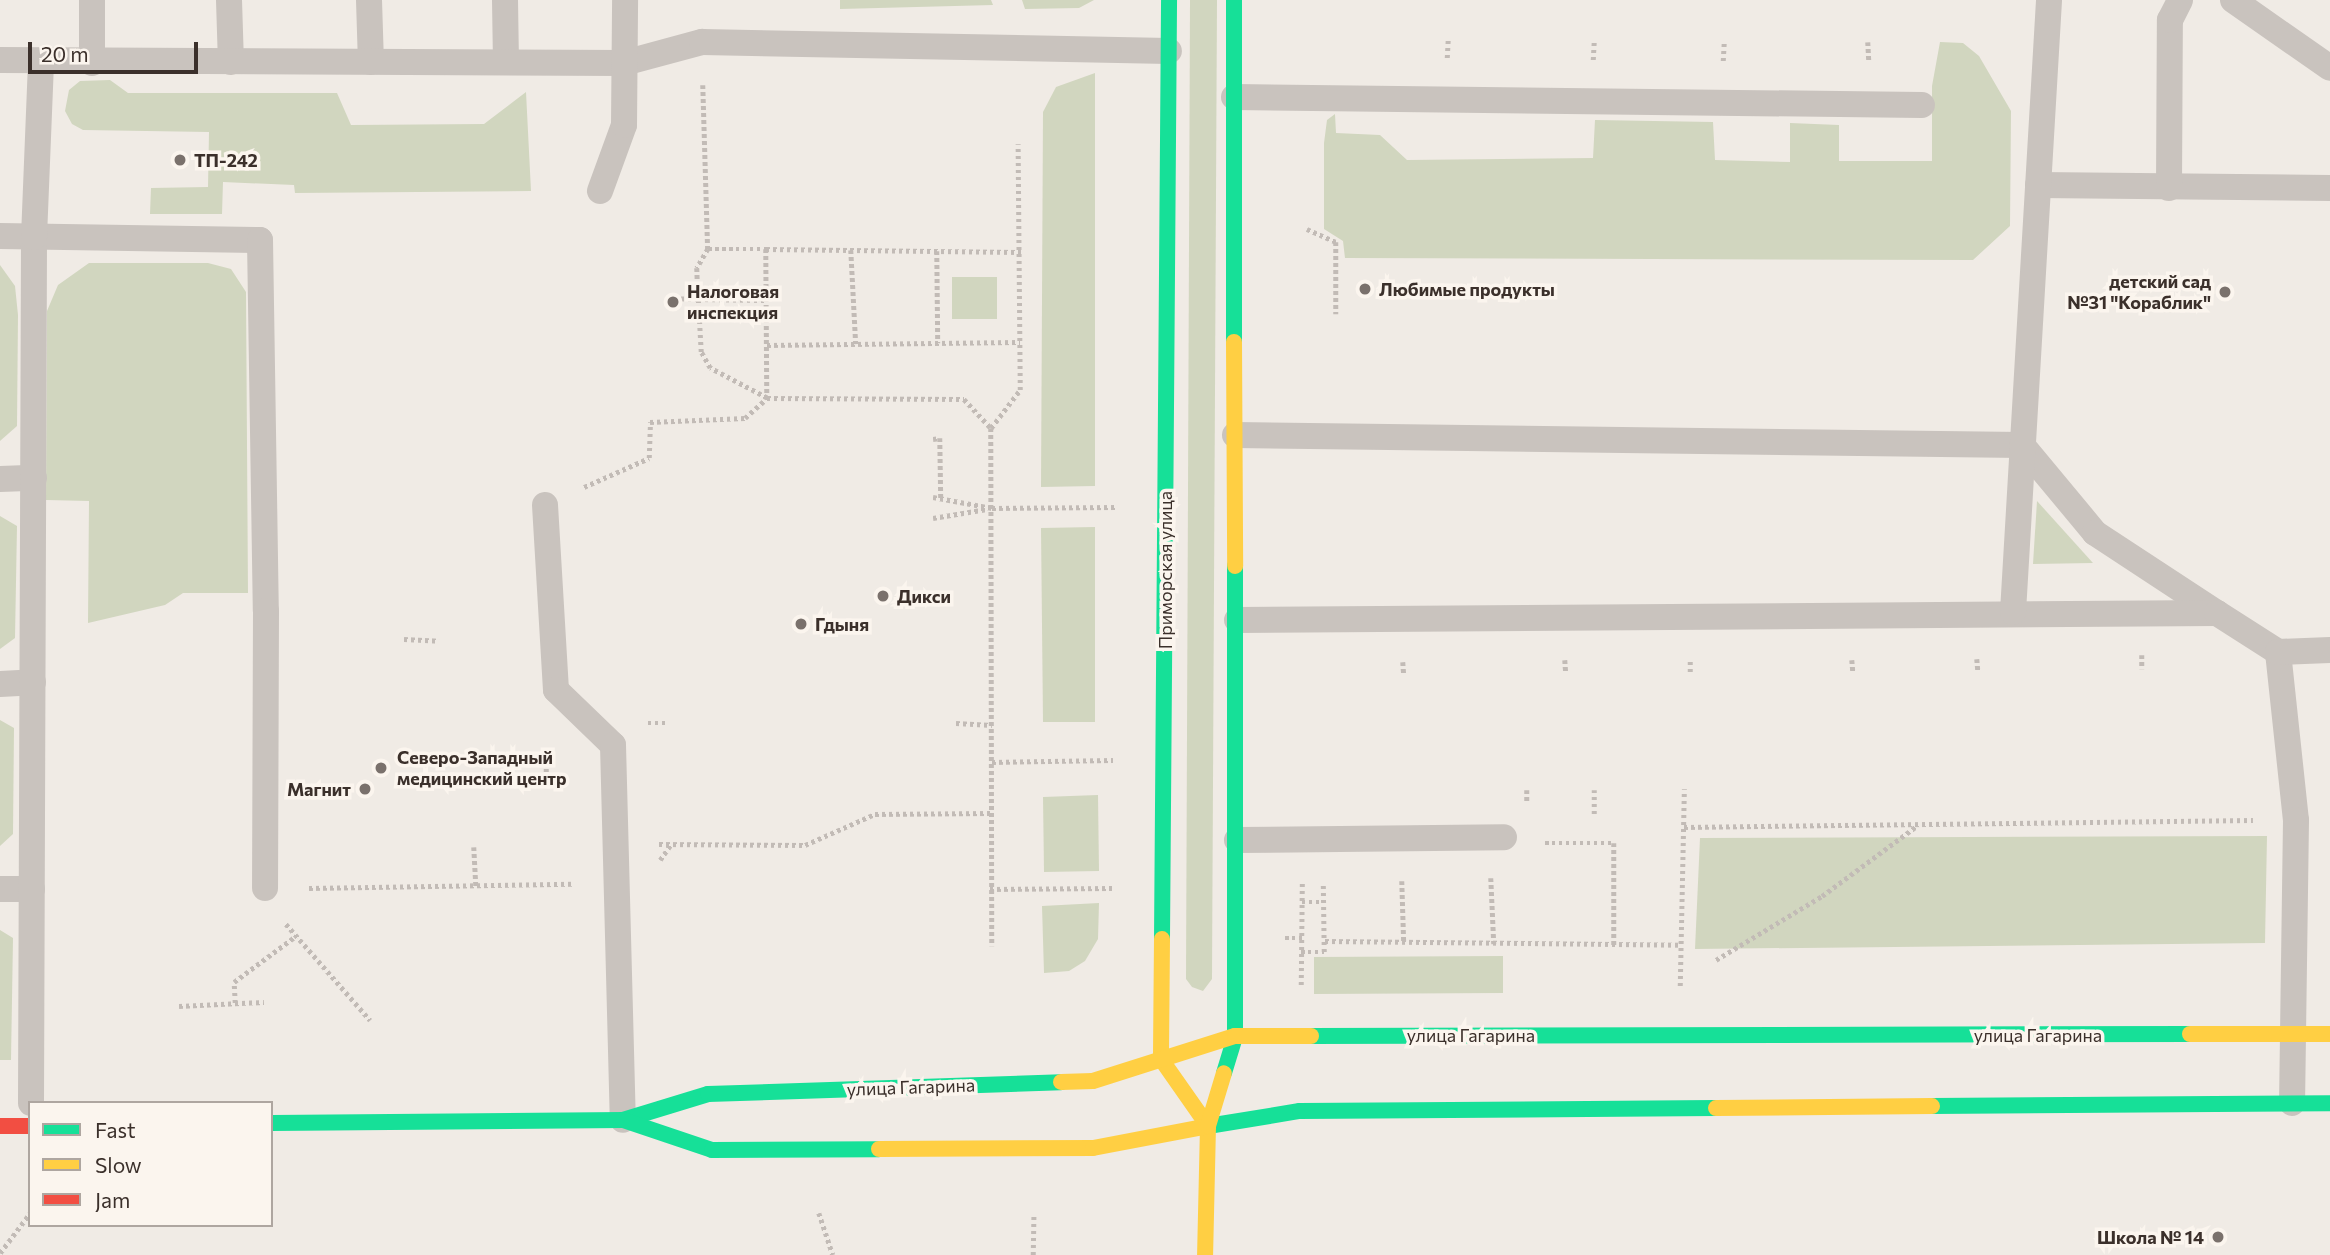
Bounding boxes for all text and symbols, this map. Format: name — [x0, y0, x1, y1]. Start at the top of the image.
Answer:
scale bar — [32, 28, 201, 72]
text: 20 m — [41, 41, 89, 66]
place label: ТП-242 — [194, 149, 258, 171]
marker: ТП-242 — [172, 152, 188, 168]
place label: детский сад №31 "Кораблик" — [2067, 271, 2211, 314]
place label: Любимые продукты — [1379, 278, 1555, 300]
place label: Налоговая инспекция — [687, 281, 779, 324]
marker: Любимые продукты — [1357, 281, 1373, 297]
marker: детский сад №31 "Кораблик" — [2217, 284, 2233, 300]
marker: Налоговая инспекция — [665, 294, 681, 310]
street label: Приморская улица — [1154, 491, 1176, 649]
place label: Дикси — [897, 585, 951, 607]
marker: Дикси — [875, 588, 891, 604]
place label: Гдыня — [815, 613, 869, 635]
marker: Гдыня — [793, 616, 809, 632]
place label: Северо-Западный медицинский центр — [397, 747, 567, 790]
marker: Северо-Западный медицинский центр — [371, 758, 391, 778]
place label: Магнит — [287, 778, 351, 800]
marker: Магнит — [357, 781, 373, 797]
street label: улица Гагарина — [1407, 1024, 1535, 1046]
street label: улица Гагарина — [1974, 1024, 2102, 1046]
street label: улица Гагарина — [847, 1074, 975, 1100]
legend — [28, 1101, 273, 1227]
text: Fast — [95, 1117, 136, 1142]
text: Slow — [95, 1152, 142, 1177]
text: Jam — [95, 1187, 130, 1212]
place label: Школа № 14 — [2097, 1226, 2204, 1248]
marker: Школа № 14 — [2210, 1229, 2226, 1245]

